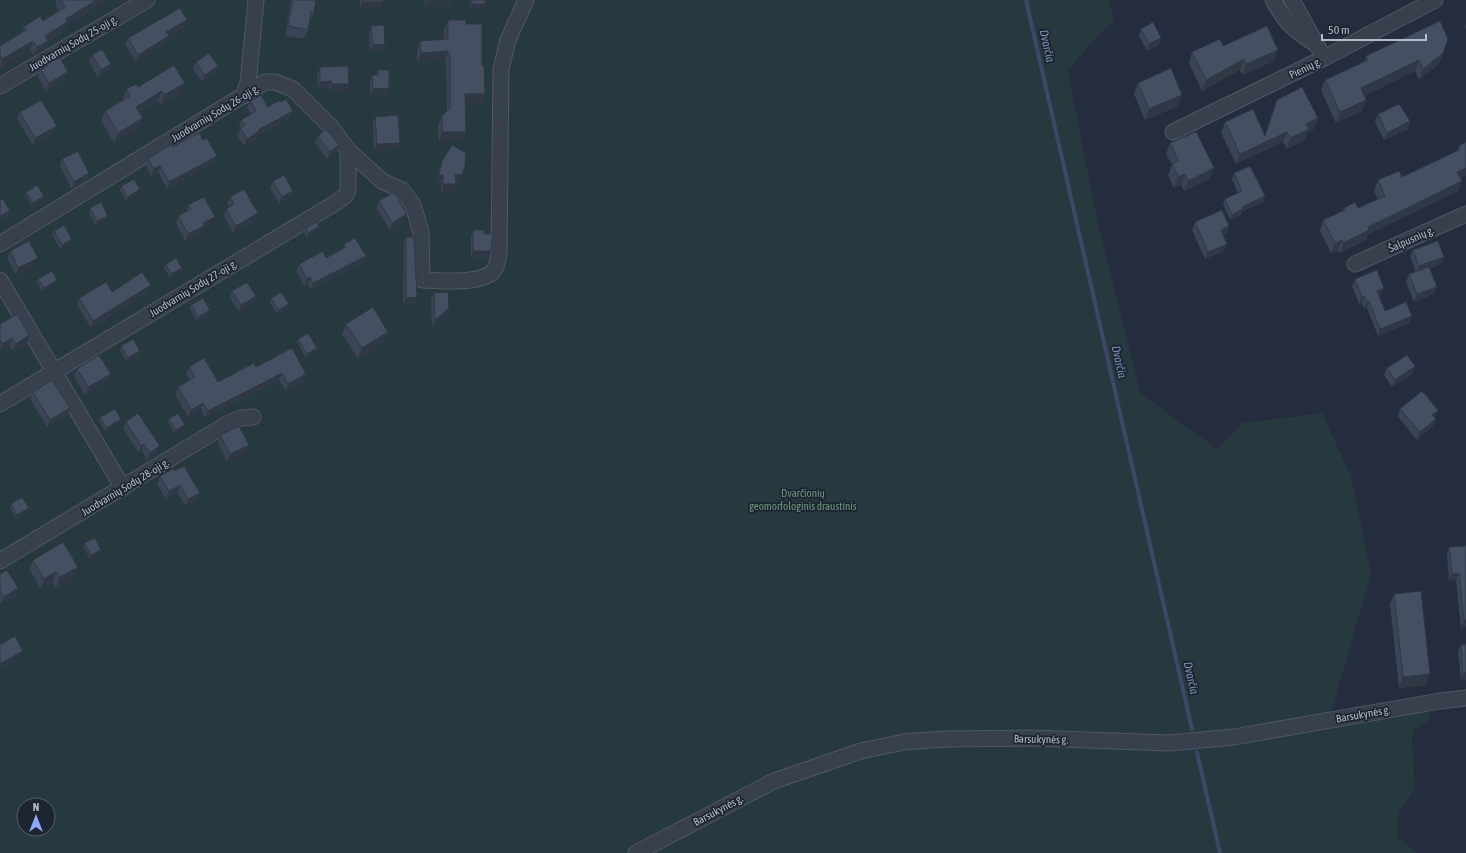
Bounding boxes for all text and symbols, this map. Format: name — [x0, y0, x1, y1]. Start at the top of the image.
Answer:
street label: Juodvarnių Sodų 25-oji g. — [27, 13, 119, 73]
scale bar — [1322, 16, 1426, 42]
text: 50 m — [1328, 23, 1350, 37]
water label: Dvarčia — [1036, 28, 1058, 64]
street label: Pienių g. — [1287, 55, 1323, 81]
street label: Juodvarnių Sodų 26-oji g. — [169, 82, 261, 144]
street label: Šalpusnių g. — [1386, 224, 1436, 254]
street label: Juodvarnių Sodų 27-oji g. — [147, 257, 239, 319]
water label: Dvarčia — [1108, 344, 1130, 380]
street label: Juodvarnių Sodų 28-oji g. — [79, 456, 171, 518]
park label: Dvarčionių geomorfologinis draustinis — [749, 487, 857, 512]
water label: Dvarčia — [1180, 660, 1202, 696]
street label: Barsukynės g. — [1335, 703, 1391, 725]
street label: Barsukynės g. — [1014, 733, 1068, 745]
street label: Barsukynės g. — [691, 792, 745, 828]
north arrow — [16, 797, 56, 837]
text: N — [33, 801, 39, 813]

